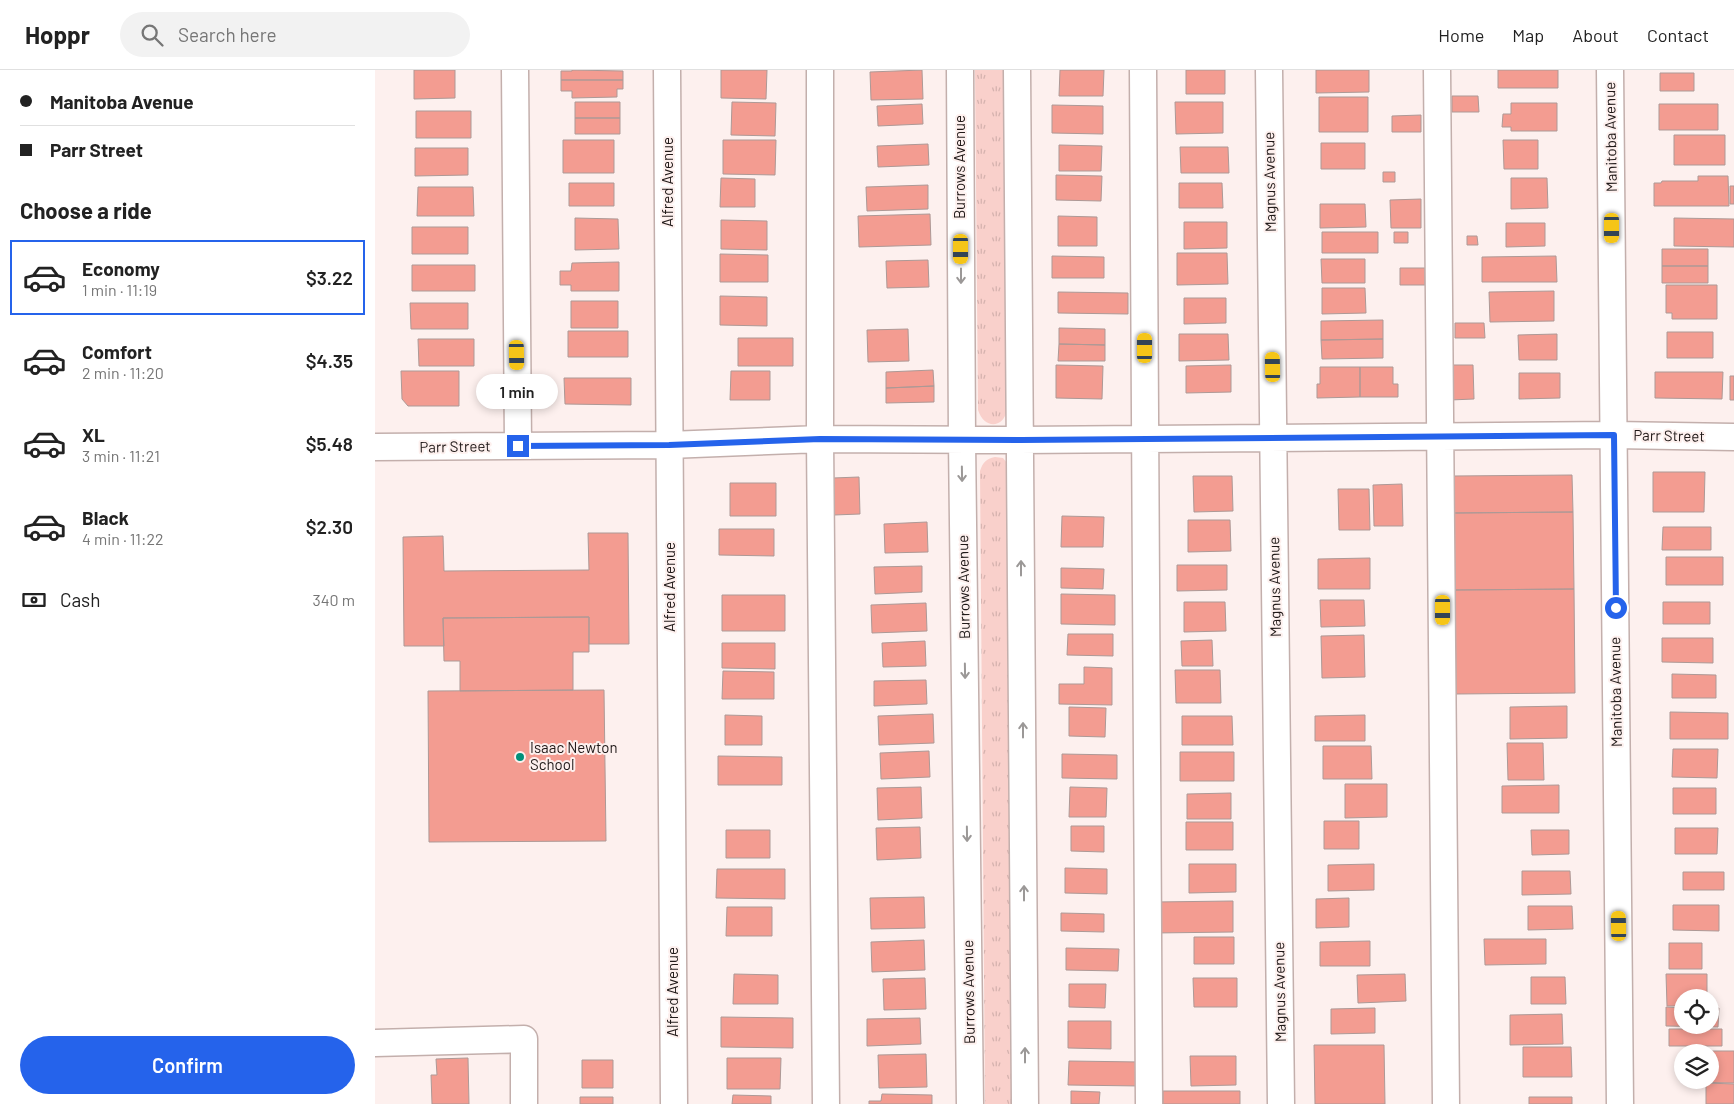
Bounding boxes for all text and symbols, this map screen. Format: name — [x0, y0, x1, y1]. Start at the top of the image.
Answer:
search box — [120, 12, 470, 57]
text: Hoppr — [25, 20, 90, 49]
icon: search — [138, 21, 166, 49]
text: Search here — [178, 23, 277, 46]
text: Home — [1438, 24, 1484, 46]
text: Map — [1512, 24, 1544, 46]
text: About — [1572, 24, 1619, 46]
text: Contact — [1647, 24, 1709, 46]
street label: Manitoba Avenue — [1600, 82, 1620, 192]
text: Manitoba Avenue — [50, 90, 194, 113]
street label: Burrows Avenue — [950, 115, 968, 219]
street label: Magnus Avenue — [1259, 132, 1279, 232]
street label: Alfred Avenue — [658, 137, 676, 227]
text: Parr Street — [50, 138, 143, 161]
text: Choose a ride — [20, 197, 152, 223]
car — [1604, 213, 1619, 243]
car — [953, 234, 968, 264]
icon: car — [22, 255, 67, 300]
text: Economy — [82, 257, 160, 280]
text: $3.22 — [306, 266, 353, 289]
one-way arrow — [956, 268, 966, 284]
text: 1 min · 11:19 — [82, 280, 157, 299]
car — [1137, 333, 1152, 363]
icon: car — [22, 338, 67, 383]
text: Comfort — [82, 340, 152, 363]
car — [509, 340, 524, 370]
text: $4.35 — [306, 349, 353, 372]
car — [1265, 352, 1280, 382]
text: 2 min · 11:20 — [82, 363, 164, 382]
callout: 1 min — [477, 374, 559, 408]
text: 1 min — [500, 382, 534, 401]
icon: car — [22, 421, 67, 466]
text: XL — [82, 423, 105, 446]
street label: Parr Street — [1633, 425, 1705, 445]
text: $5.48 — [306, 432, 353, 455]
route end — [507, 435, 529, 457]
street label: Parr Street — [419, 436, 491, 456]
text: 3 min · 11:21 — [82, 446, 160, 465]
one-way arrow — [957, 465, 967, 481]
icon: car — [22, 504, 67, 549]
text: Black — [82, 506, 129, 529]
text: $2.30 — [306, 515, 353, 538]
text: 4 min · 11:22 — [82, 529, 164, 548]
street label: Burrows Avenue — [953, 535, 973, 639]
street label: Magnus Avenue — [1264, 537, 1284, 637]
street label: Alfred Avenue — [660, 542, 678, 632]
one-way arrow — [1016, 560, 1026, 576]
icon: cash — [20, 586, 48, 614]
text: Cash — [60, 588, 101, 611]
text: 340 m — [312, 590, 355, 609]
car — [1435, 595, 1450, 625]
route start — [1605, 597, 1627, 619]
street label: Manitoba Avenue — [1605, 637, 1625, 747]
one-way arrow — [960, 662, 970, 679]
one-way arrow — [1018, 723, 1028, 739]
place label: Isaac Newton School — [530, 738, 617, 773]
marker: Isaac Newton School — [514, 751, 526, 763]
one-way arrow — [962, 825, 972, 841]
one-way arrow — [1019, 885, 1029, 902]
car — [1611, 911, 1626, 941]
street label: Burrows Avenue — [958, 940, 978, 1044]
street label: Magnus Avenue — [1269, 942, 1289, 1042]
street label: Alfred Avenue — [663, 947, 681, 1037]
map controls — [1674, 989, 1719, 1089]
button: locate — [1674, 989, 1719, 1034]
button: Confirm — [20, 1036, 355, 1094]
button: layers — [1674, 1044, 1719, 1089]
one-way arrow — [1020, 1048, 1030, 1064]

